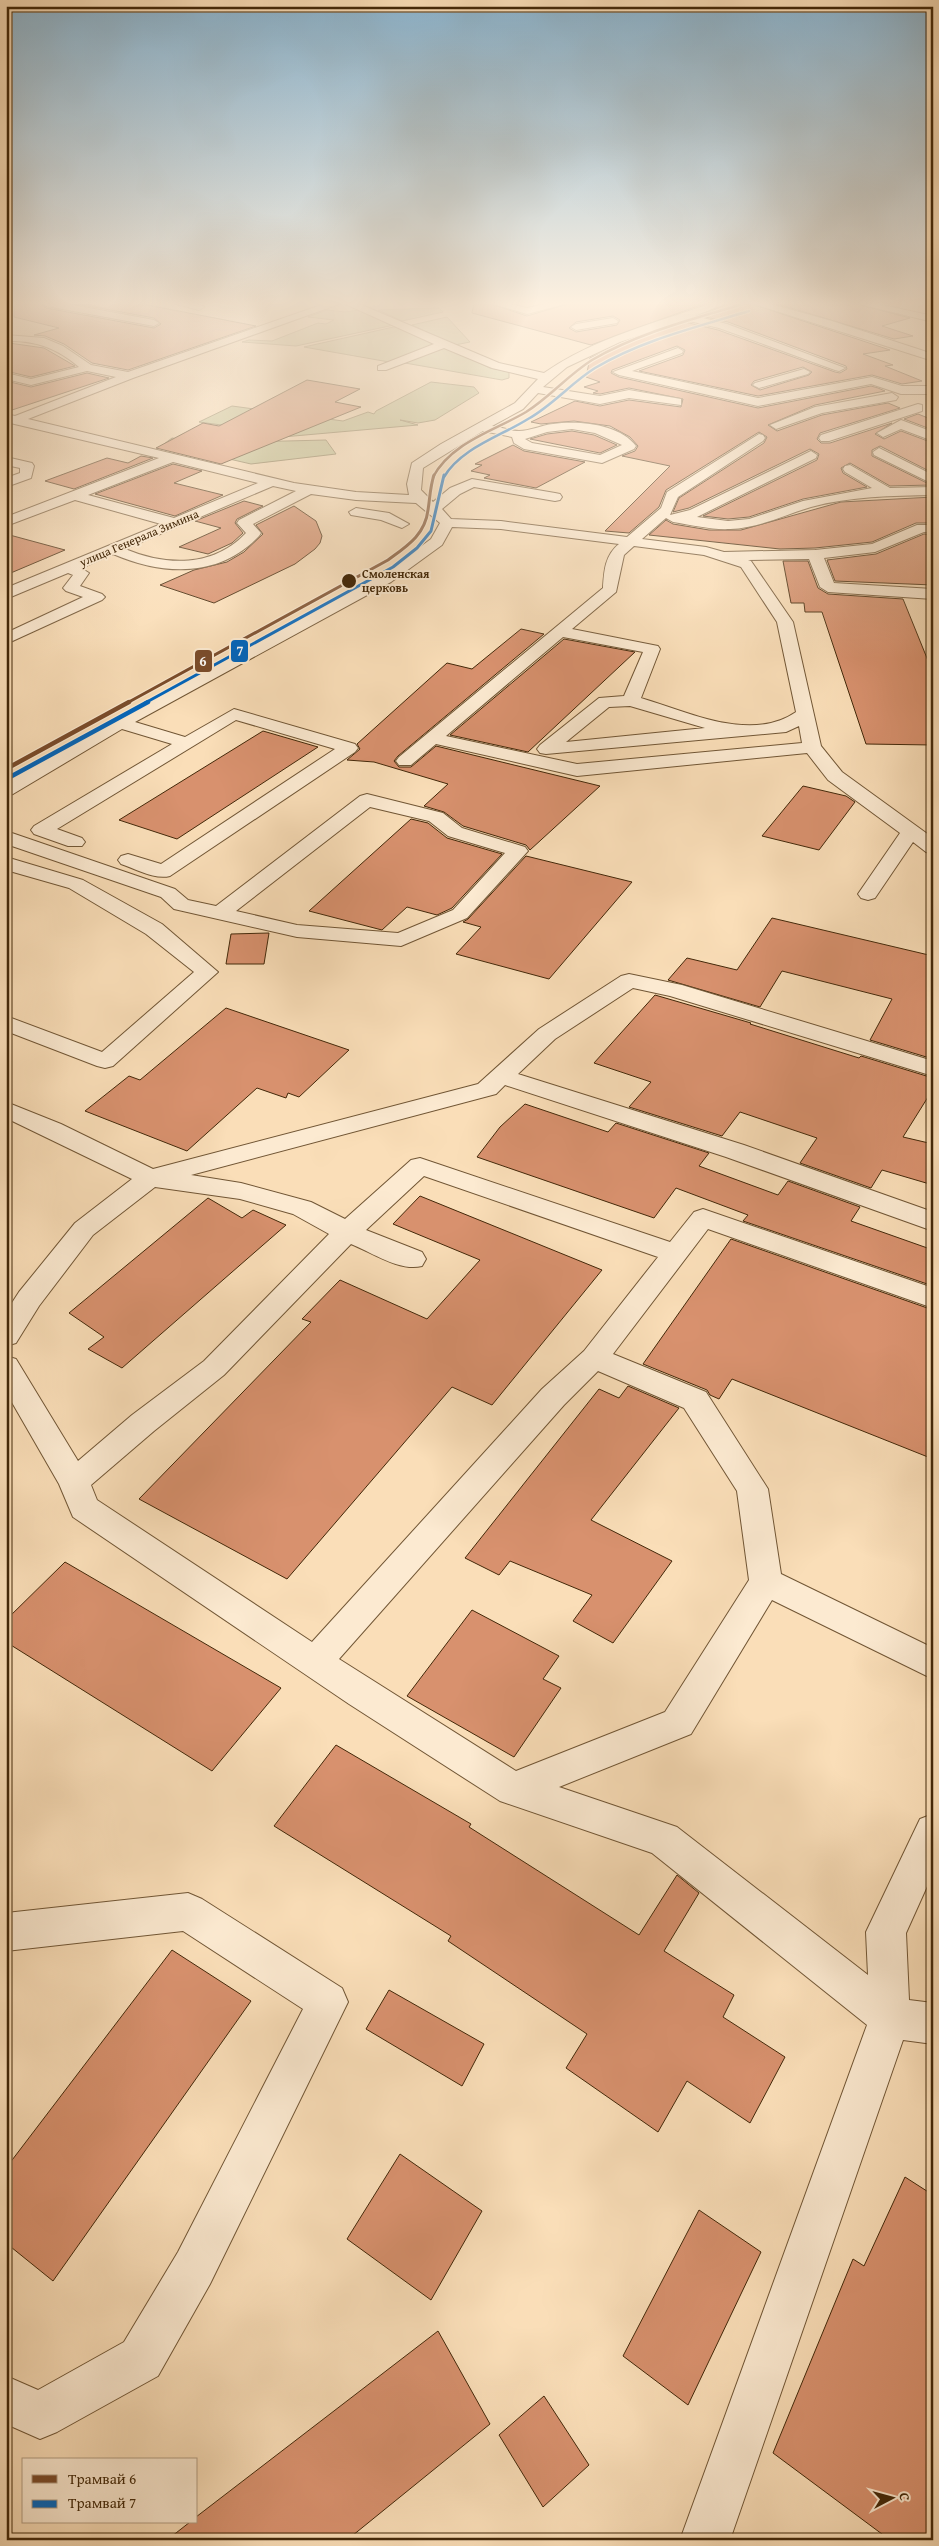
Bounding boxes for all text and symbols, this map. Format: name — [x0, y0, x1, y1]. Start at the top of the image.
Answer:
street label: улица Генерала Зимина — [76, 505, 201, 571]
place label: Смоленская церковь — [362, 565, 430, 596]
marker: Смоленская церковь — [340, 572, 358, 590]
line badge: 7 — [230, 639, 249, 663]
text: 7 — [236, 641, 244, 661]
line badge: 6 — [194, 649, 213, 673]
text: 6 — [199, 651, 207, 671]
legend — [22, 2458, 198, 2524]
text: Трамвай 6 — [68, 2468, 136, 2489]
north arrow — [866, 2474, 916, 2524]
text: Трамвай 7 — [68, 2492, 136, 2513]
text: С — [895, 2492, 915, 2502]

